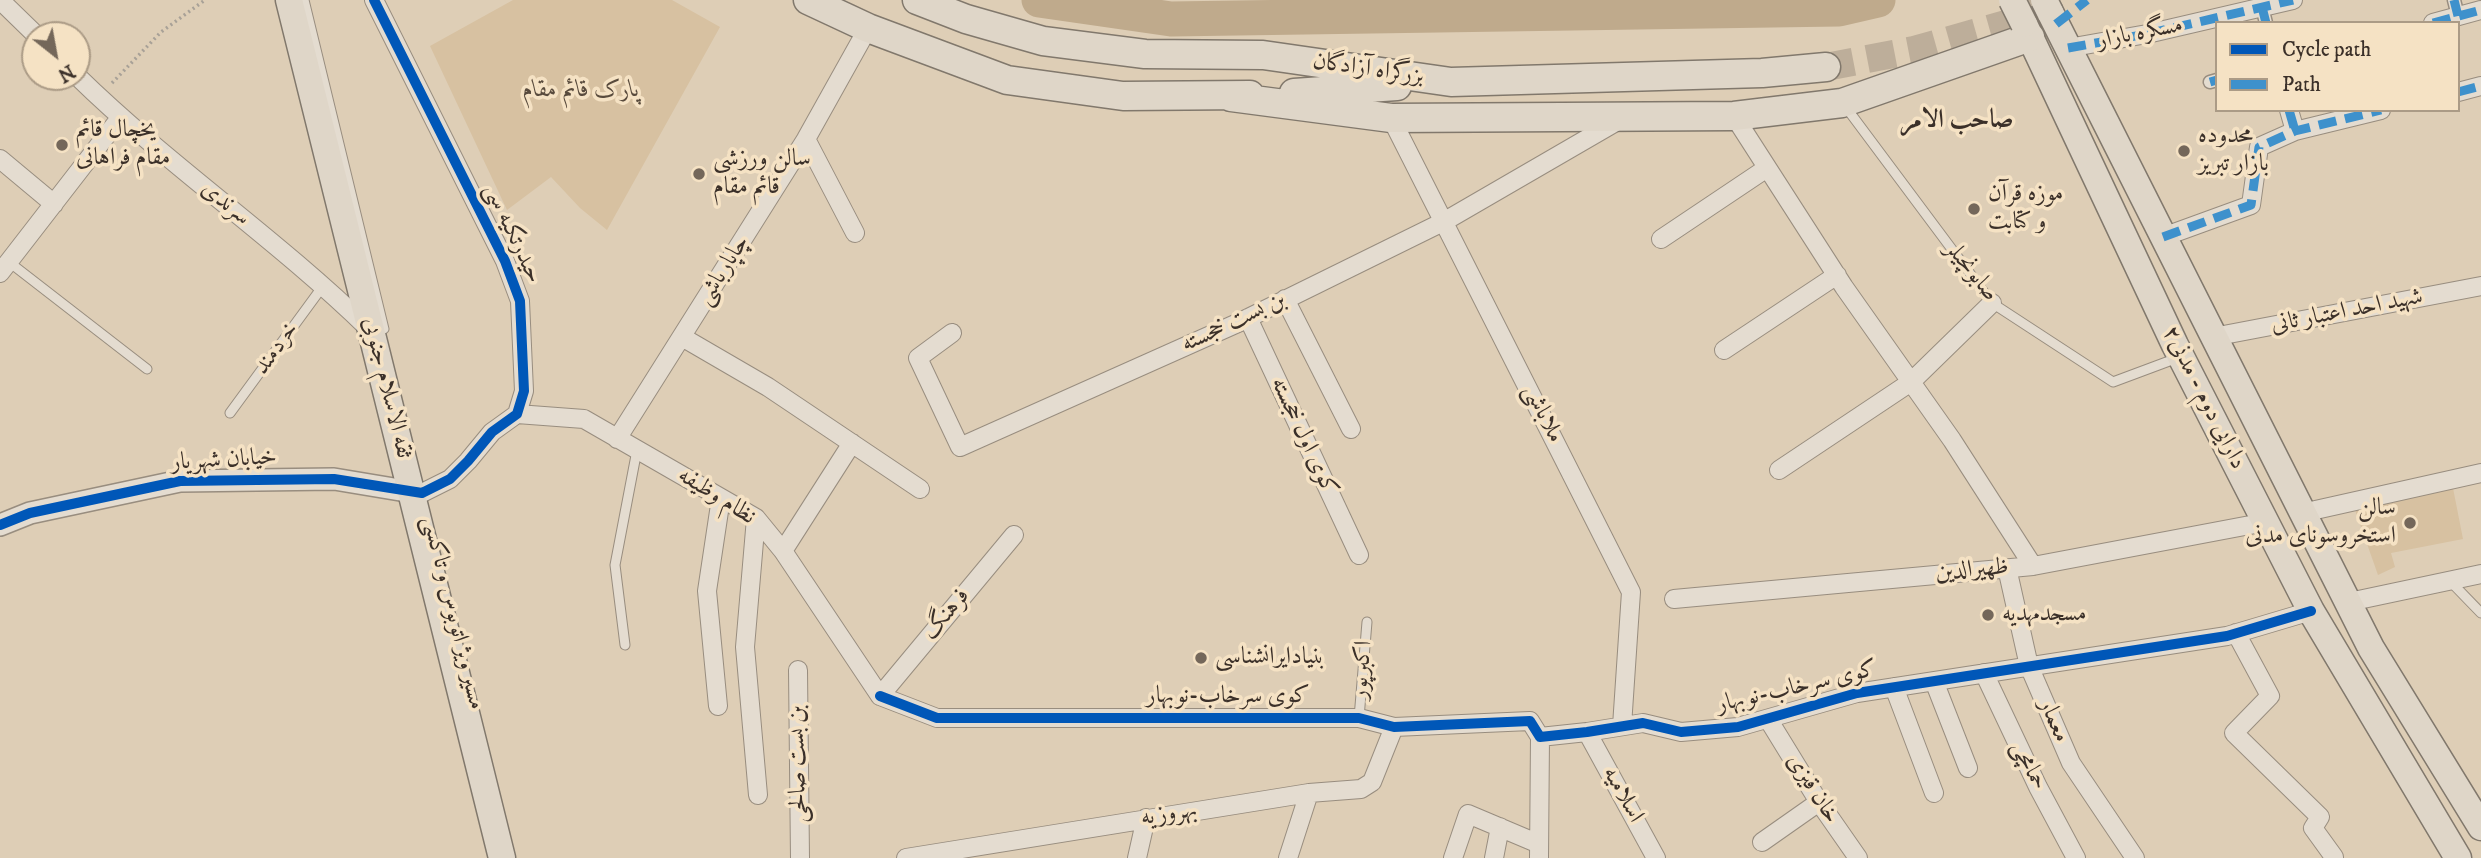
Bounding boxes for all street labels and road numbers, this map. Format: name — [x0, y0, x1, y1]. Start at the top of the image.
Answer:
street label: مسگره بازار — [2094, 12, 2186, 56]
street label: بزرگراه آزادگان — [1311, 48, 1425, 92]
street label: سرندی — [194, 175, 256, 233]
street label: حیدرتکیه سی — [476, 179, 548, 289]
street label: چاپارباشی — [691, 231, 757, 311]
street label: صابونچیلر — [1938, 236, 2004, 308]
street label: شهید احد اعتبار ثانی — [2269, 283, 2425, 341]
street label: بن بست خجسته — [1177, 286, 1291, 360]
street label: ثقه الاسلام جنوبی — [355, 315, 417, 461]
street label: خردمند — [248, 317, 306, 381]
street label: دارایی دوم - مدنی۲ — [2155, 321, 2251, 475]
street label: کوی اول خجسته — [1263, 373, 1343, 501]
street label: ملاباشی — [1515, 380, 1569, 448]
street label: خیابان شهریار — [170, 444, 278, 478]
street label: نظام وظیفه — [672, 462, 760, 532]
street label: مسیر ویژ اتوبوس و تاکسی — [414, 513, 490, 713]
street label: ظهیرالدین — [1934, 553, 2010, 589]
street label: فرهنگ — [917, 583, 977, 647]
street label: اکبرپور — [1346, 640, 1380, 700]
street label: کوی سرخاب-نوبهار — [1714, 656, 1880, 720]
street label: کوی سرخاب-نوبهار — [1146, 683, 1310, 711]
street label: معمار — [2031, 695, 2075, 747]
street label: بن بست صالحی — [784, 705, 814, 823]
street label: حمامچی — [2004, 737, 2052, 795]
street label: خان قیزی — [1779, 749, 1845, 829]
street label: اسلامیه — [1595, 762, 1649, 828]
street label: بهروزیه — [1139, 796, 1199, 834]

